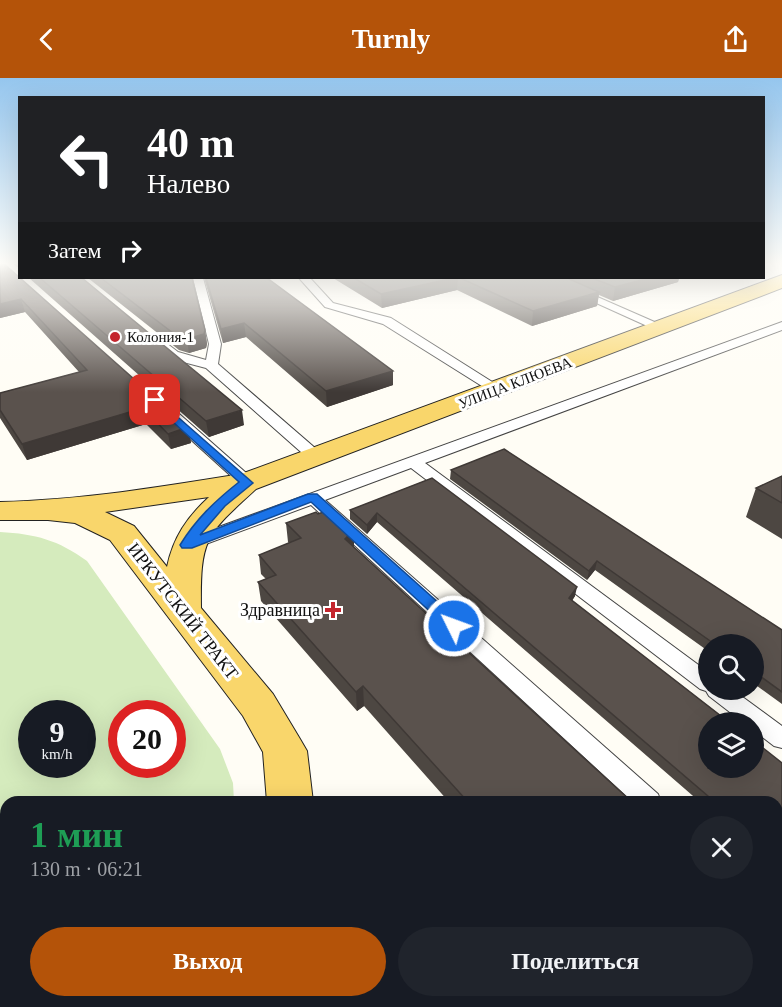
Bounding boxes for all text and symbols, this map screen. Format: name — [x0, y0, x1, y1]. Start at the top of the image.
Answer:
icon: back — [30, 23, 63, 56]
icon: share — [719, 23, 752, 56]
text: Turnly — [352, 24, 430, 54]
icon: left — [48, 120, 126, 198]
text: 40 m — [147, 120, 235, 166]
text: Налево — [147, 169, 230, 199]
icon: right — [114, 234, 147, 267]
text: Затем — [48, 238, 102, 263]
place label: Колония-1 — [127, 329, 194, 345]
marker: Колония-1 — [108, 330, 122, 344]
street label: УЛИЦА КЛЮЕВА — [456, 354, 574, 412]
pin — [129, 374, 180, 425]
icon: arrive — [138, 383, 171, 416]
street label: ИРКУТСКИЙ ТРАКТ — [124, 539, 242, 683]
position arrow — [422, 594, 486, 658]
place label: Здравница — [240, 600, 320, 620]
marker: Здравница — [324, 601, 342, 619]
map controls — [698, 634, 764, 778]
button: search — [698, 634, 764, 700]
speed limit sign: 20 — [108, 700, 186, 778]
button: layers — [698, 712, 764, 778]
text: 9 — [50, 715, 65, 748]
text: km/h — [42, 746, 72, 762]
text: 1 мин — [30, 815, 123, 855]
button: close — [690, 816, 753, 879]
text: 130 m · 06:21 — [30, 858, 143, 880]
button: Выход — [30, 927, 386, 996]
button: Поделиться — [398, 927, 753, 996]

